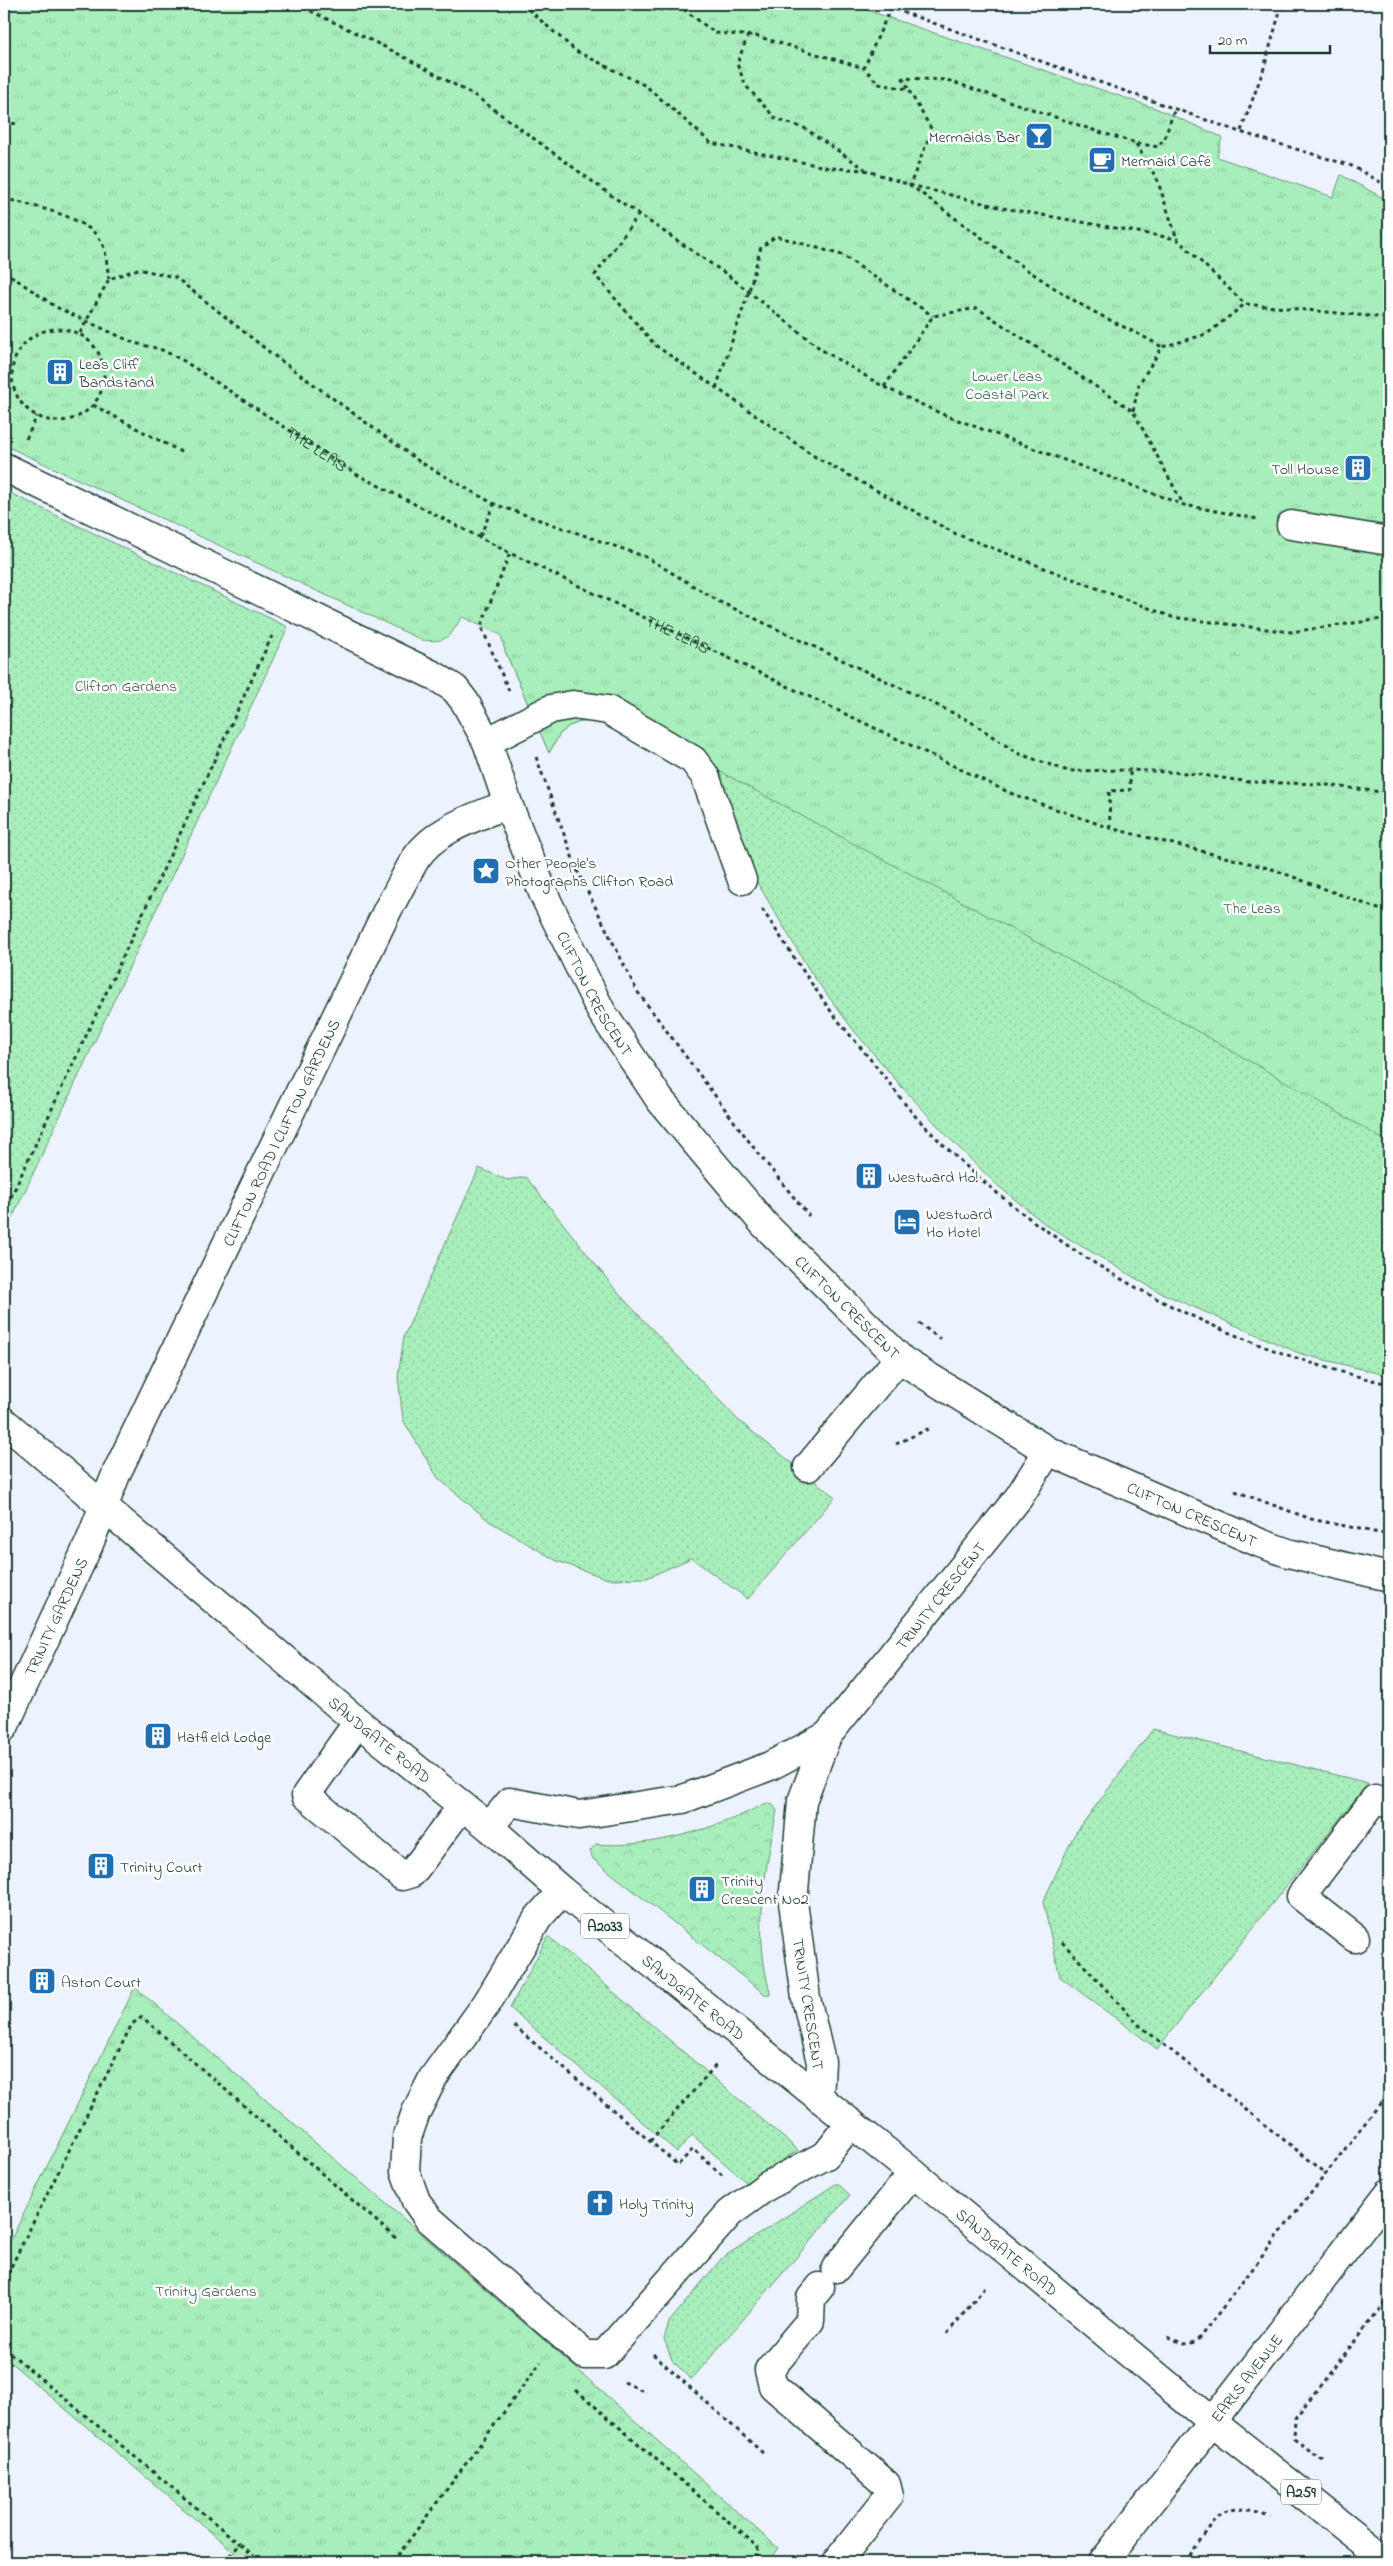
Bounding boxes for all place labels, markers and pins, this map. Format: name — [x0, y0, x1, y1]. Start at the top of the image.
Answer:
bar icon: Mermaids Bar — [1024, 121, 1054, 151]
place label: Mermaids Bar — [929, 126, 1020, 150]
cafe icon: Mermaid Café — [1087, 145, 1117, 175]
place label: Mermaid Café — [1121, 150, 1212, 174]
place label: Leas Cliff Bandstand — [78, 353, 154, 395]
building icon: Leas Cliff Bandstand — [45, 357, 75, 387]
building icon: Toll House — [1343, 453, 1373, 483]
place label: Toll House — [1271, 458, 1340, 482]
place label: Other People's Photographs Clifton Road — [505, 852, 673, 894]
place icon: Other People's Photographs Clifton Road — [471, 856, 501, 886]
building icon: Westward Ho! — [854, 1161, 884, 1191]
place label: Westward Ho! — [888, 1166, 979, 1190]
place label: Westward Ho Hotel — [926, 1203, 992, 1245]
hotel icon: Westward Ho Hotel — [892, 1207, 922, 1237]
building icon: Hatfield Lodge — [143, 1721, 173, 1751]
place label: Hatfield Lodge — [177, 1726, 272, 1750]
building icon: Trinity Court — [86, 1851, 116, 1881]
place label: Trinity Court — [120, 1856, 203, 1880]
place label: Trinity Crescent No2 — [721, 1870, 809, 1912]
building icon: Trinity Crescent No2 — [687, 1874, 717, 1904]
building icon: Aston Court — [27, 1966, 57, 1996]
place label: Aston Court — [61, 1971, 142, 1995]
church icon: Holy Trinity — [585, 2188, 615, 2218]
place label: Holy Trinity — [619, 2193, 694, 2217]

